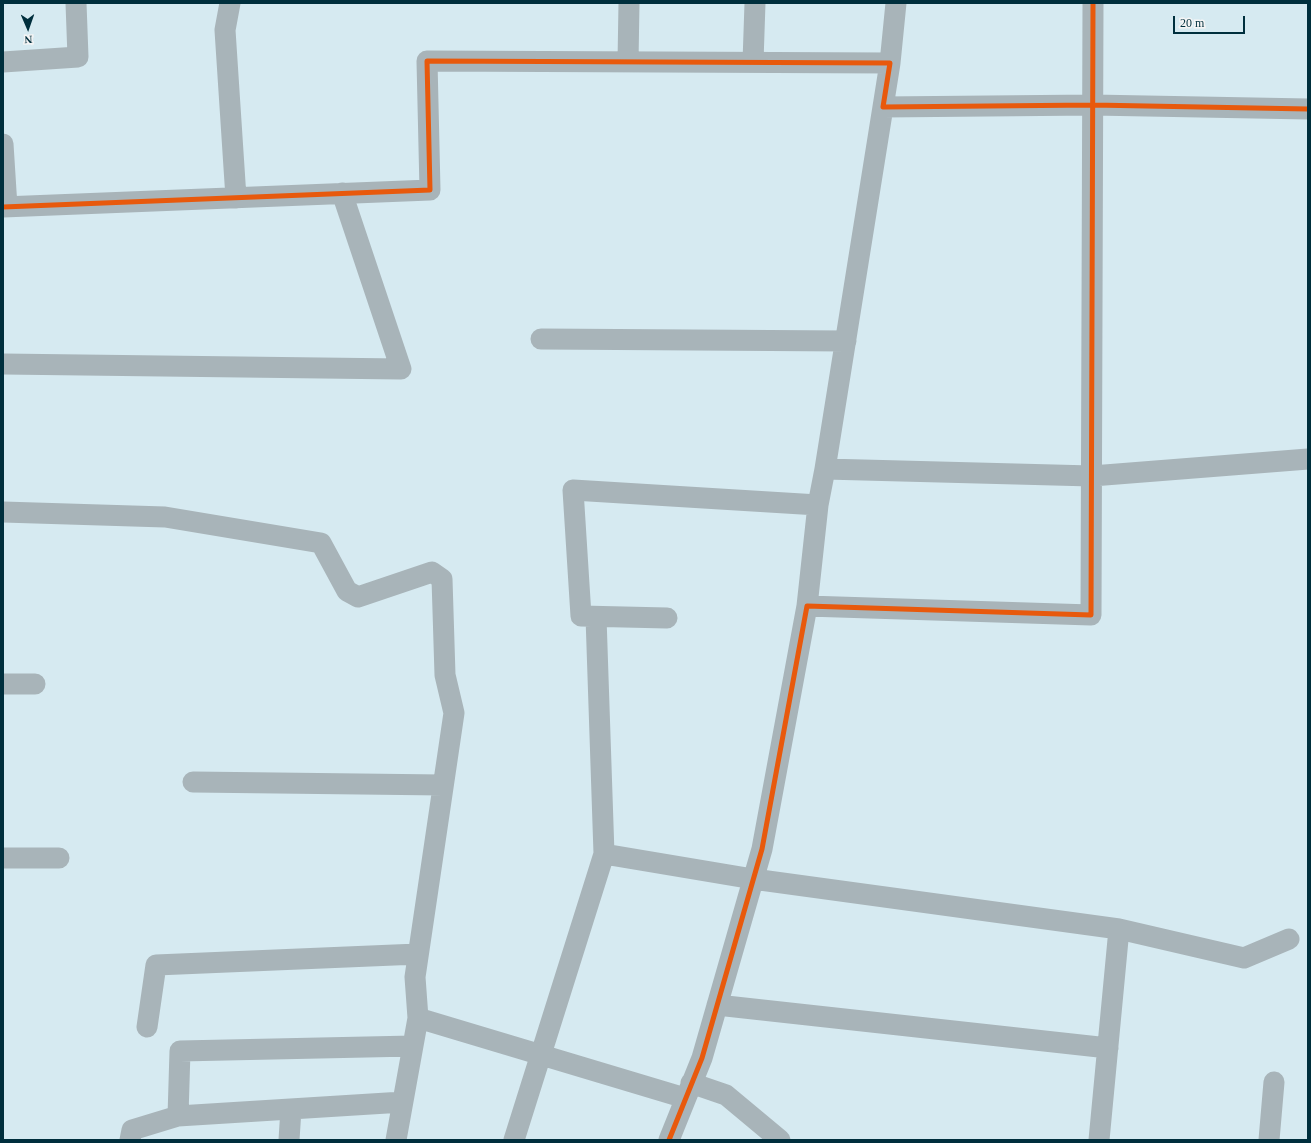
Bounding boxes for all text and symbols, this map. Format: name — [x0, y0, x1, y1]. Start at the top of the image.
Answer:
north arrow — [8, 8, 48, 48]
scale bar — [1175, 8, 1247, 34]
text: 20 m — [1180, 16, 1204, 30]
text: N — [24, 34, 33, 46]

